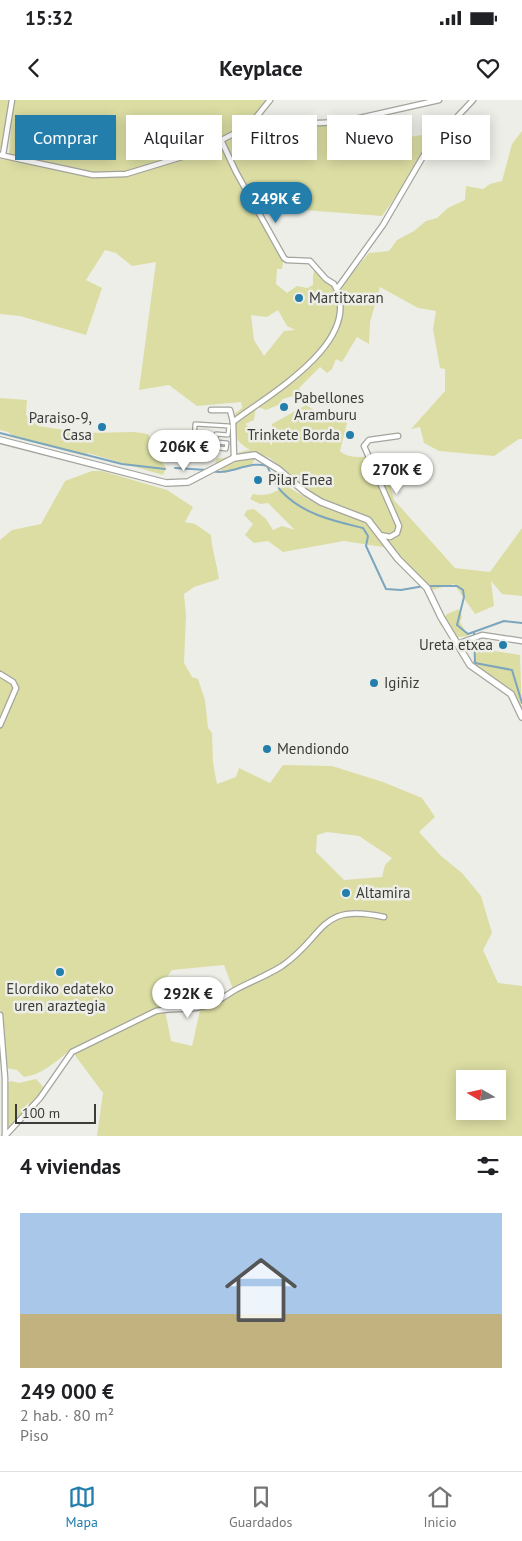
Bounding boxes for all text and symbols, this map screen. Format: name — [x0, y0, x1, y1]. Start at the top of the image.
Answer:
text: 15:32 — [25, 6, 73, 30]
icon: back — [20, 54, 48, 82]
text: Keyplace — [219, 54, 303, 82]
icon: heart — [474, 54, 502, 82]
chip: Comprar — [15, 115, 116, 160]
chip: Alquilar — [126, 115, 222, 160]
chip: Filtros — [232, 115, 317, 160]
chip: Nuevo — [327, 115, 412, 160]
chip: Piso — [422, 115, 490, 160]
pin: 249K € — [235, 182, 317, 224]
text: 249K € — [251, 188, 301, 208]
place label: Martitxaran — [309, 288, 384, 307]
marker: Martitxaran — [293, 292, 305, 304]
place label: Pabellones Aramburu — [294, 388, 364, 424]
marker: Pabellones Aramburu — [278, 401, 290, 413]
place label: Paraiso-9, Casa — [29, 408, 92, 444]
marker: Paraiso-9, Casa — [96, 421, 108, 433]
place label: Trinkete Borda — [247, 425, 340, 444]
marker: Trinkete Borda — [344, 429, 356, 441]
pin: 206K € — [143, 430, 225, 472]
text: 206K € — [159, 436, 209, 456]
pin: 270K € — [356, 452, 438, 495]
text: 270K € — [372, 459, 422, 479]
place label: Pilar Enea — [268, 470, 333, 489]
marker: Pilar Enea — [252, 474, 264, 486]
place label: Ureta etxea — [419, 635, 493, 654]
marker: Ureta etxea — [497, 639, 509, 651]
place label: Igiñiz — [384, 673, 419, 692]
marker: Igiñiz — [368, 677, 380, 689]
place label: Mendiondo — [277, 739, 349, 758]
marker: Mendiondo — [261, 743, 273, 755]
place label: Altamira — [356, 883, 410, 902]
marker: Altamira — [340, 887, 352, 899]
marker: Elordiko edateko uren araztegia — [54, 966, 66, 978]
pin: 292K € — [147, 976, 229, 1019]
place label: Elordiko edateko uren araztegia — [6, 979, 114, 1015]
text: 292K € — [163, 983, 213, 1003]
north arrow — [456, 1070, 506, 1120]
map controls — [456, 1070, 506, 1120]
scale bar — [15, 1101, 96, 1124]
text: 100 m — [22, 1104, 60, 1122]
icon: filters — [474, 1152, 502, 1180]
text: 4 viviendas — [20, 1153, 121, 1180]
icon: home — [216, 1245, 306, 1335]
text: 249 000 € — [20, 1378, 114, 1405]
text: 2 hab. · 80 m² — [20, 1405, 114, 1425]
text: Piso — [20, 1425, 49, 1445]
tab: Mapa — [66, 1483, 98, 1531]
tab: Guardados — [229, 1483, 292, 1531]
tab: Inicio — [423, 1483, 456, 1531]

